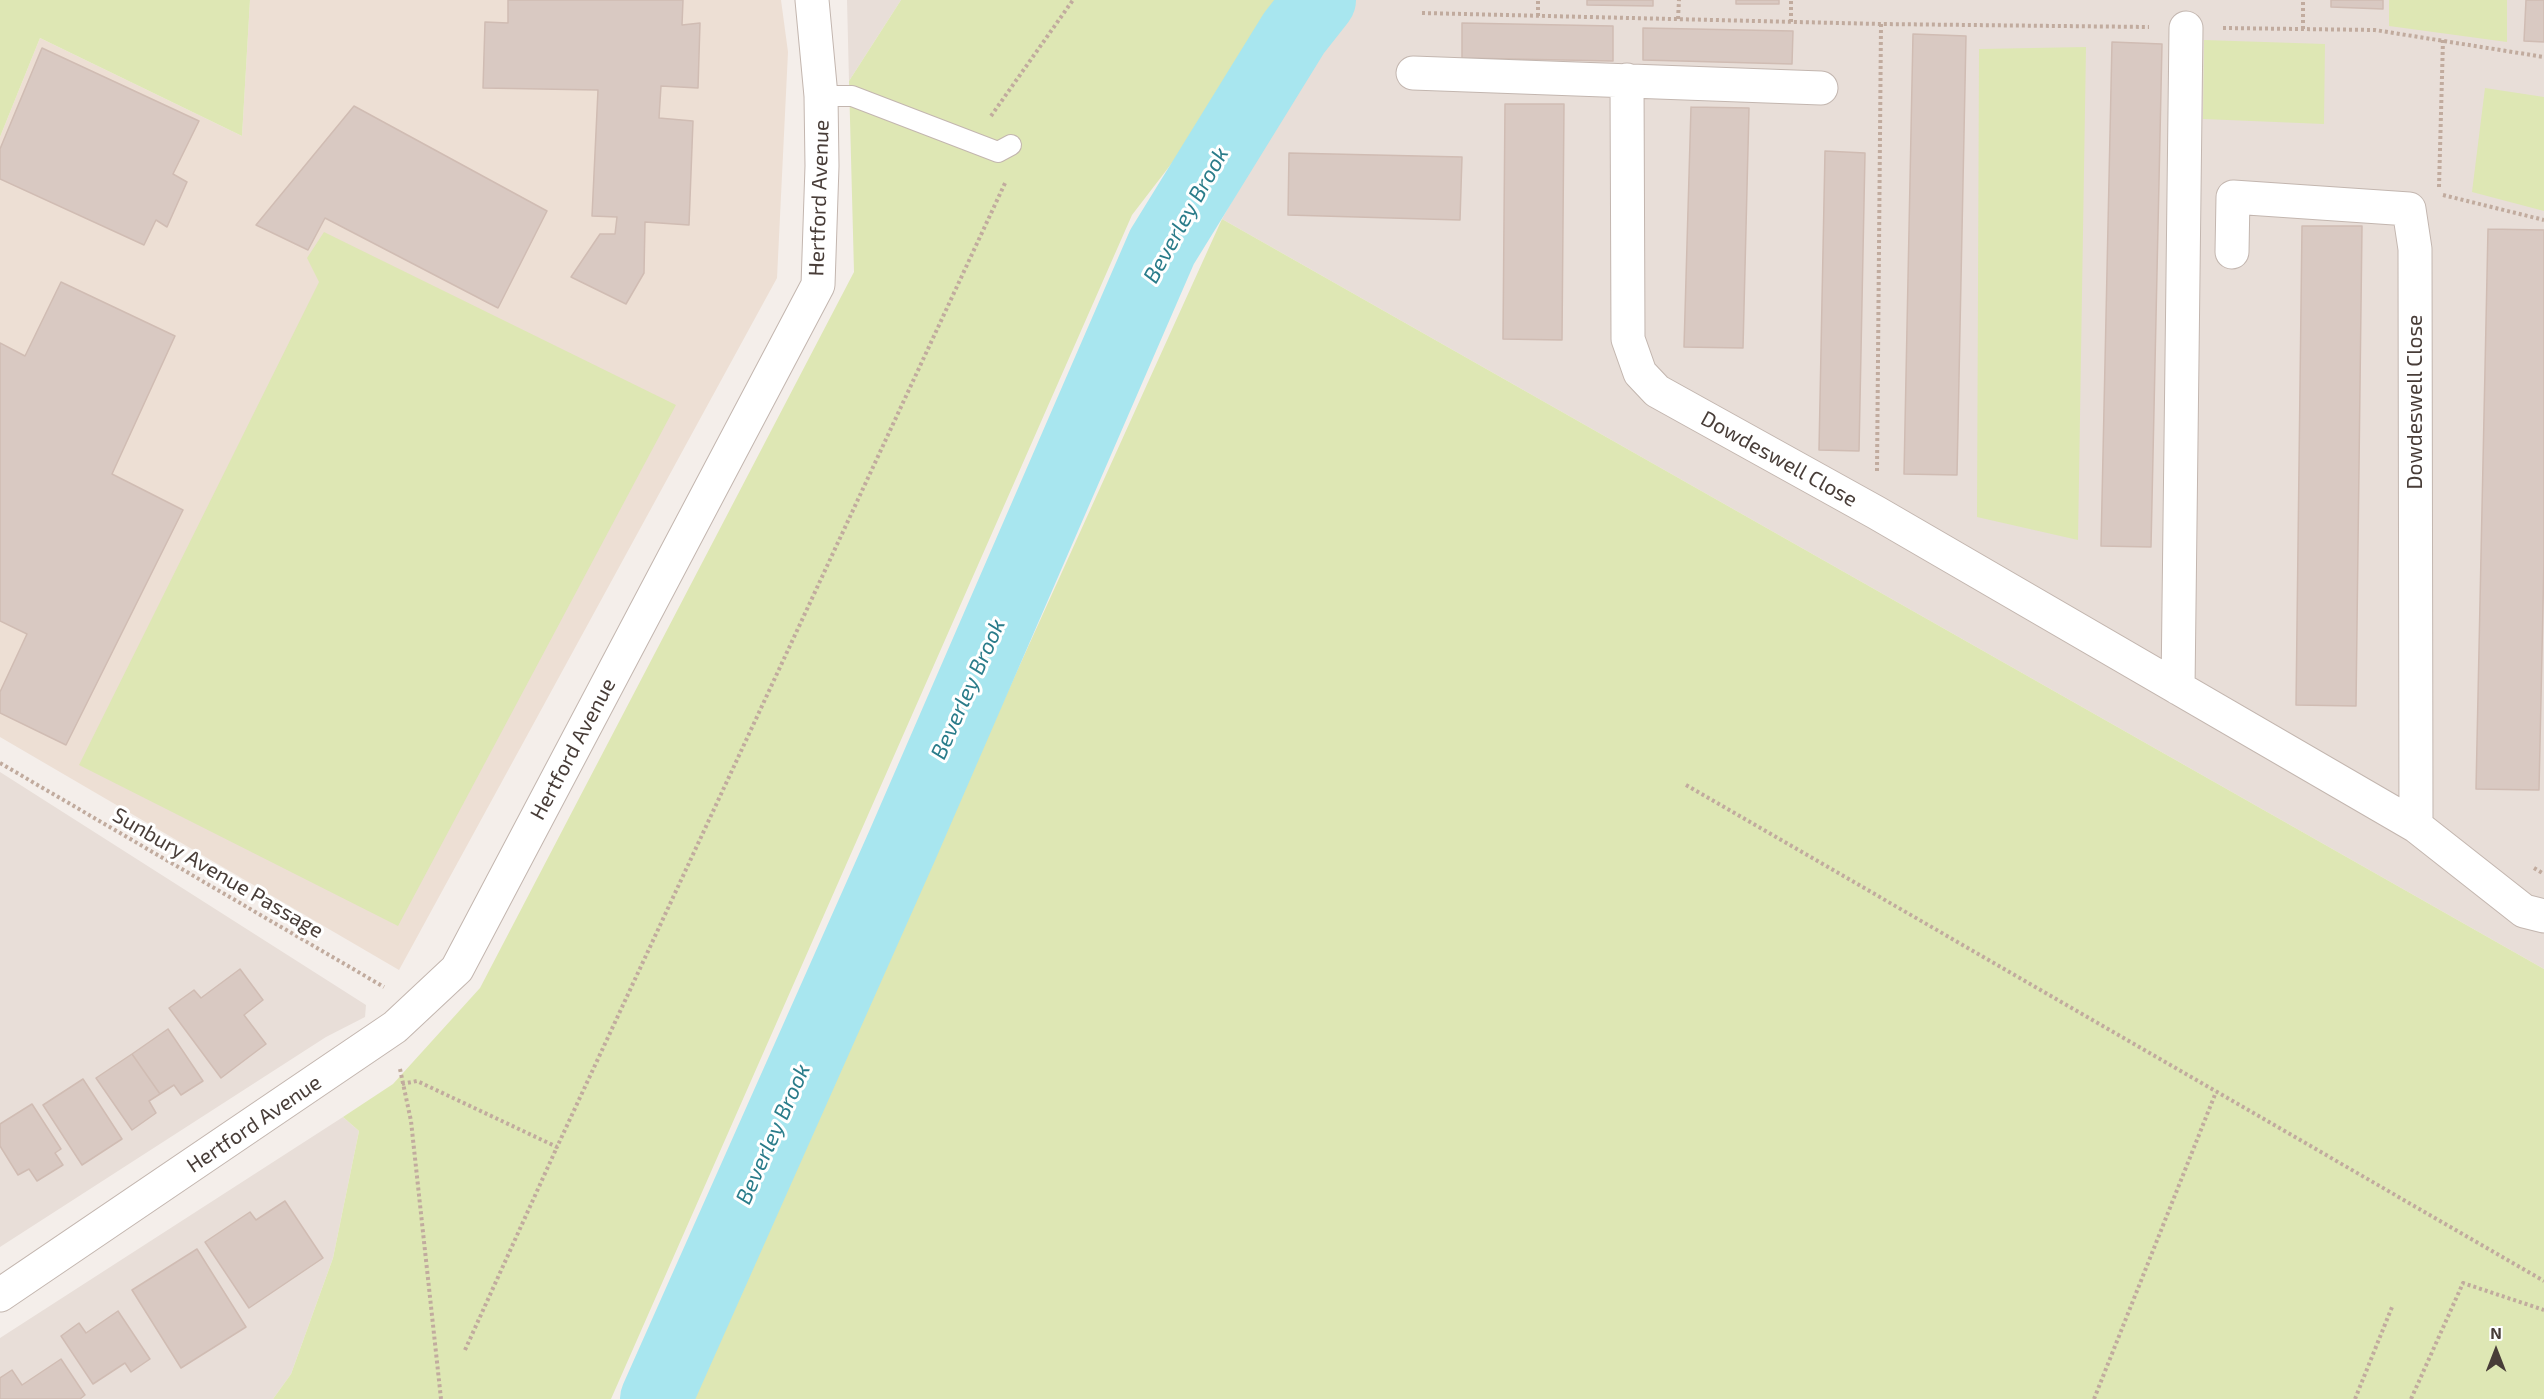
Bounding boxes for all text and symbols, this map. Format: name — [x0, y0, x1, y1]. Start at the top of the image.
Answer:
street label: Hertford Avenue — [804, 119, 834, 277]
water label: Beverley Brook — [1138, 143, 1234, 287]
street label: Dowdeswell Close — [2402, 315, 2428, 489]
street label: Dowdeswell Close — [1696, 406, 1862, 512]
water label: Beverley Brook — [925, 615, 1011, 763]
street label: Hertford Avenue — [525, 674, 621, 824]
street label: Sunbury Avenue Passage — [108, 802, 328, 944]
water label: Beverley Brook — [730, 1060, 816, 1208]
street label: Hertford Avenue — [182, 1070, 326, 1178]
north arrow — [2466, 1321, 2526, 1381]
text: N — [2490, 1323, 2502, 1342]

